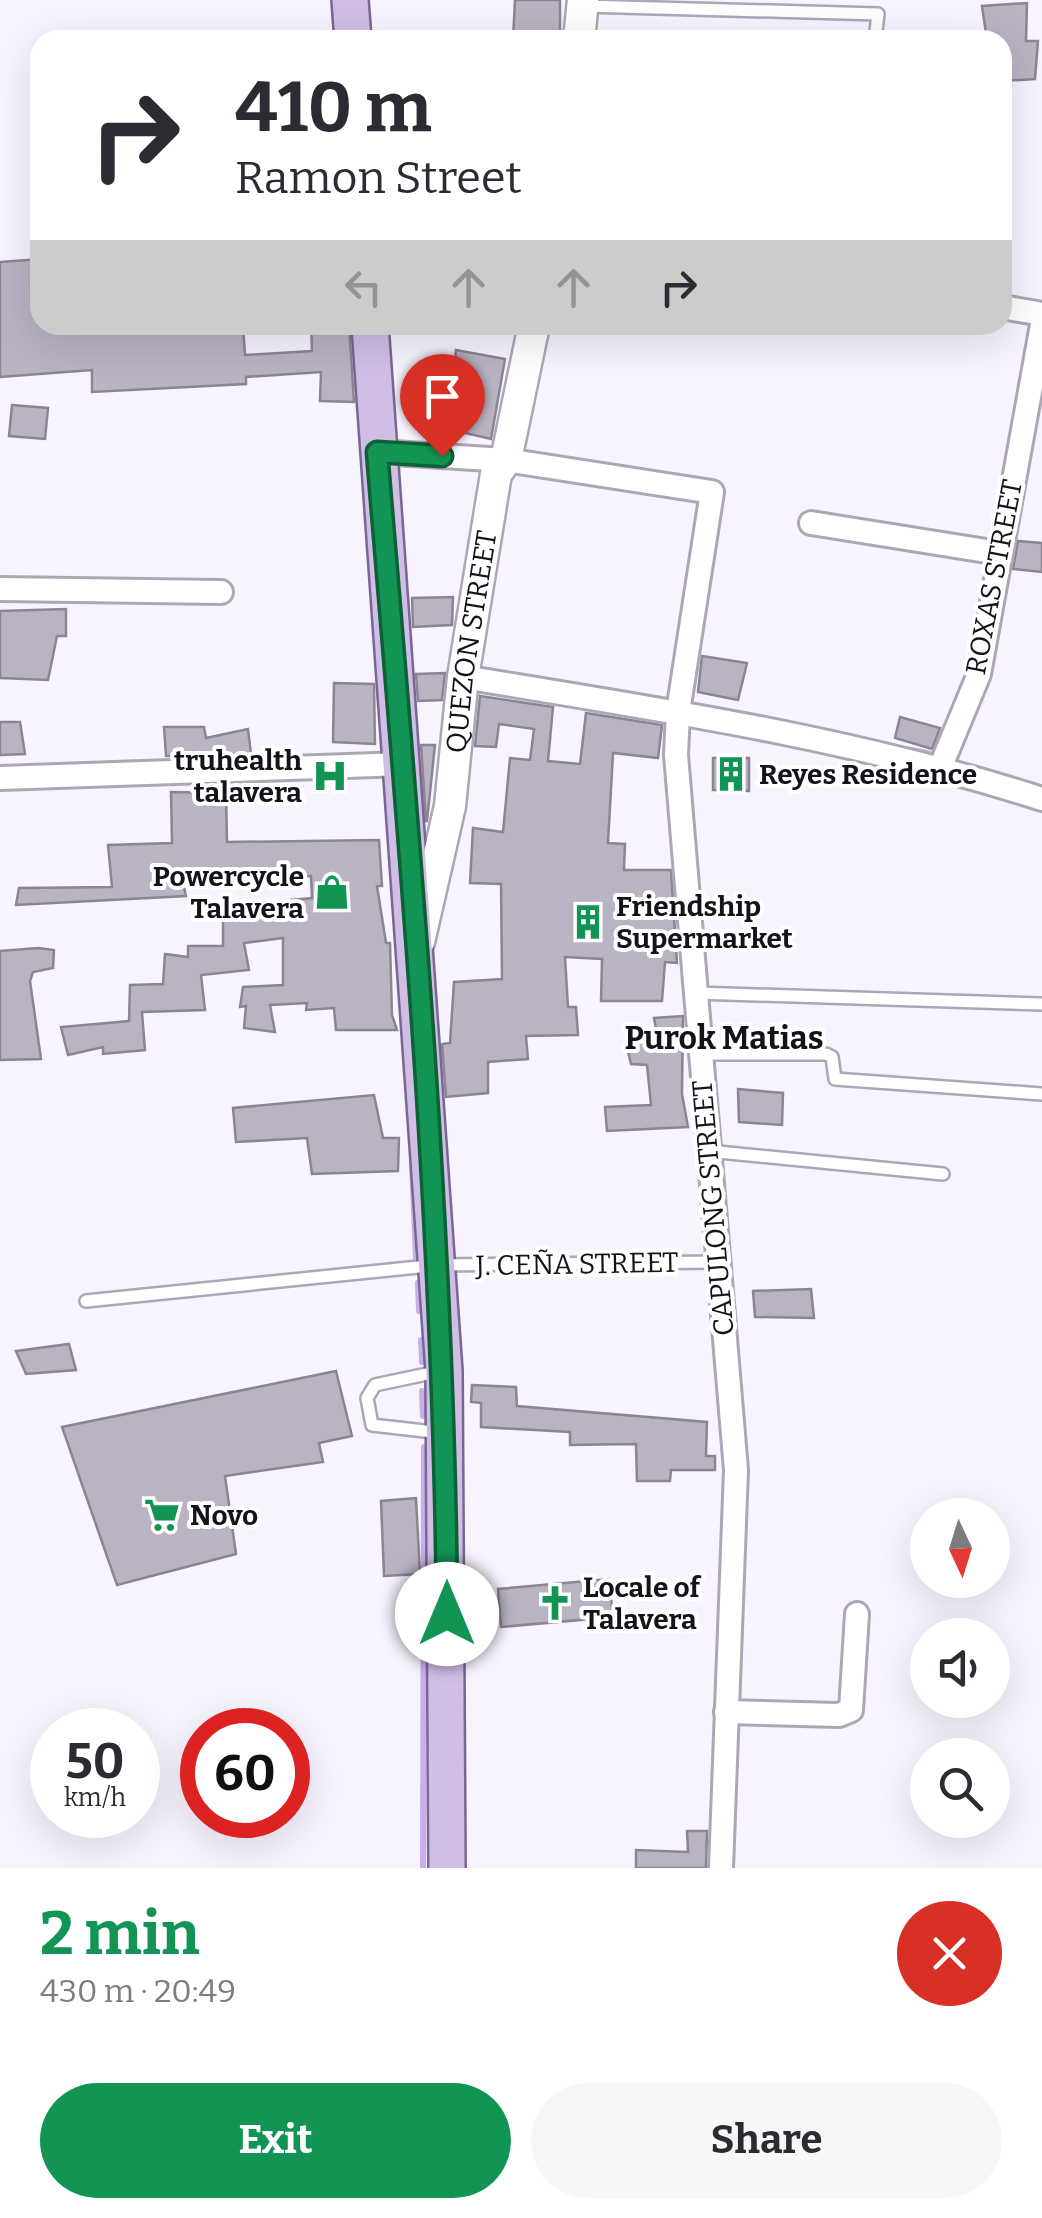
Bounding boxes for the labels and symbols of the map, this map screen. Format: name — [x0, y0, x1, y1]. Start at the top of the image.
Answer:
pin — [400, 354, 485, 457]
street label: ROXAS STREET — [959, 477, 1029, 677]
street label: QUEZON STREET — [439, 528, 503, 755]
place label: truhealth talavera — [174, 744, 302, 809]
building icon: Reyes Residence — [712, 755, 750, 793]
hospital icon: truhealth talavera — [311, 757, 349, 795]
place label: Reyes Residence — [759, 758, 977, 791]
place label: Powercycle Talavera — [153, 860, 304, 925]
shop icon: Powercycle Talavera — [313, 873, 351, 911]
place label: Friendship Supermarket — [616, 890, 793, 955]
building icon: Friendship Supermarket — [569, 903, 607, 941]
district label: Purok Matias — [624, 1019, 824, 1057]
street label: CAPULONG STREET — [685, 1079, 741, 1337]
street label: J. CEÑA STREET — [474, 1246, 679, 1282]
supermarket icon: Novo — [143, 1496, 181, 1534]
north arrow — [910, 1498, 1010, 1598]
place label: Novo — [190, 1499, 258, 1532]
position arrow — [395, 1562, 499, 1666]
place label: Locale of Talavera — [583, 1571, 703, 1636]
church icon: Locale of Talavera — [536, 1584, 574, 1622]
speed limit sign: 60 — [180, 1708, 310, 1838]

